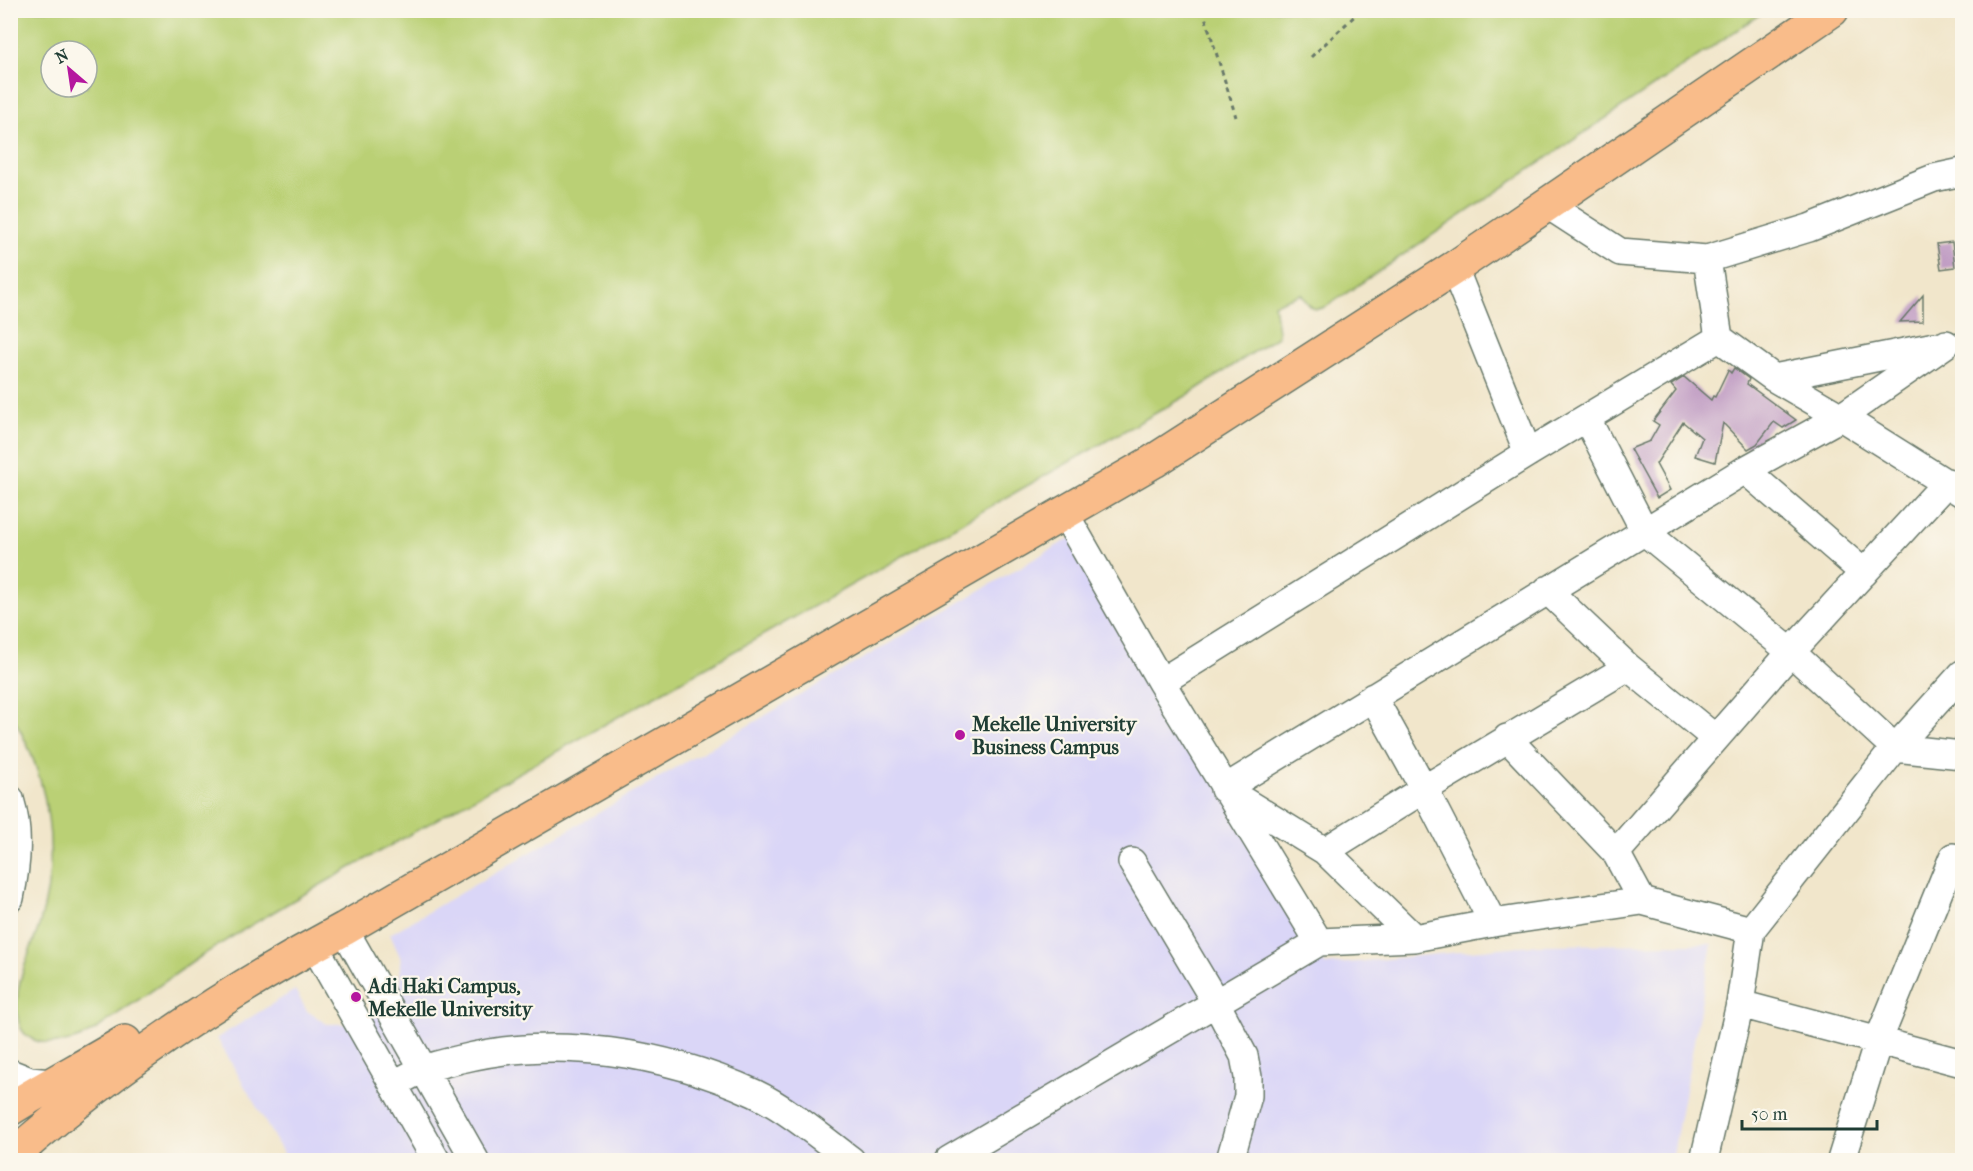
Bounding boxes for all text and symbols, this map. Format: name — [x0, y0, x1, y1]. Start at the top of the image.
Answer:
north arrow — [39, 39, 99, 99]
text: N — [52, 45, 73, 68]
place label: Mekelle University Business Campus — [971, 713, 1138, 759]
marker: Mekelle University Business Campus — [953, 728, 967, 742]
place label: Adi Haki Campus, Mekelle University — [366, 975, 534, 1021]
marker: Adi Haki Campus, Mekelle University — [349, 990, 363, 1004]
scale bar — [1742, 1093, 1877, 1131]
text: 50 m — [1751, 1104, 1788, 1125]

